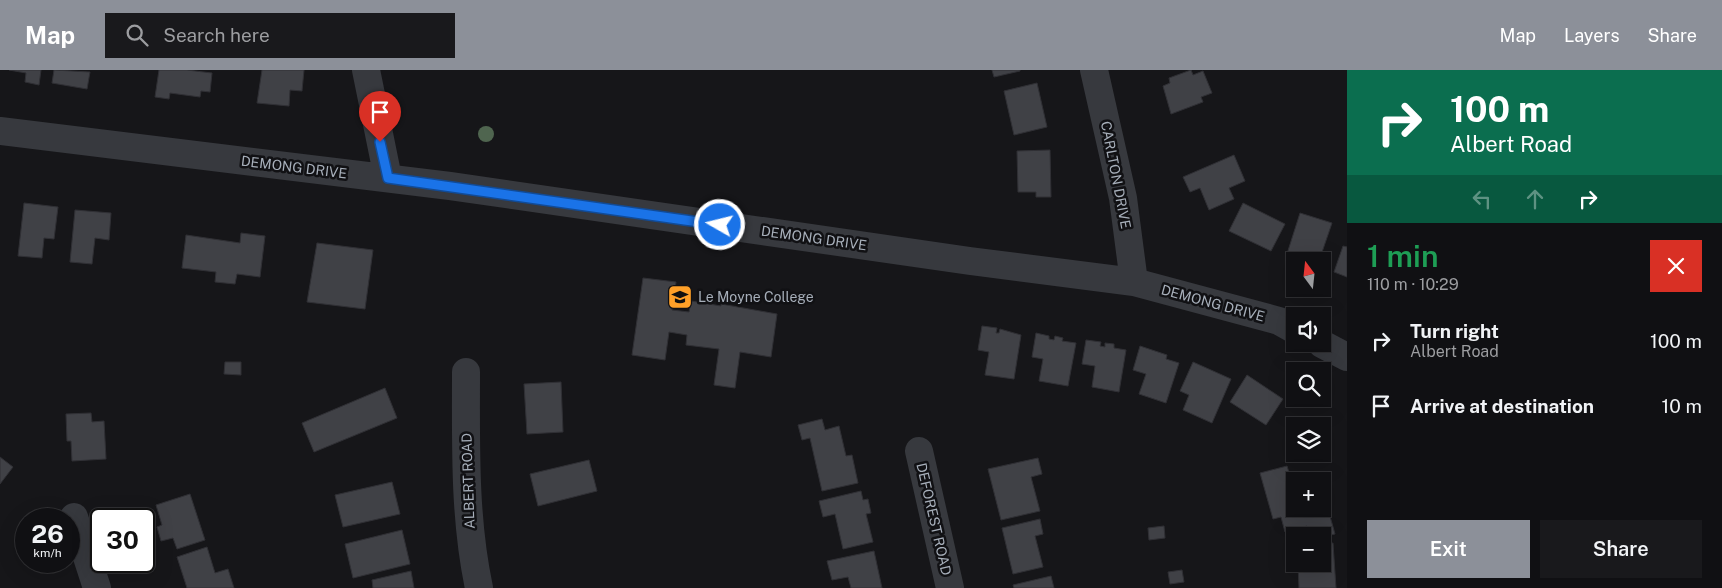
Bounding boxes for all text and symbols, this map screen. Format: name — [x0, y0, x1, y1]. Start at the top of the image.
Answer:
search box — [105, 13, 455, 58]
text: Map — [25, 21, 75, 49]
icon: search — [123, 21, 151, 49]
text: Search here — [163, 24, 270, 46]
text: Map — [1500, 25, 1536, 46]
text: Layers — [1564, 25, 1620, 46]
text: Share — [1648, 25, 1697, 46]
text: 100 m — [1450, 89, 1549, 130]
icon: right — [1367, 90, 1432, 155]
pin — [359, 91, 401, 142]
icon: arrive — [366, 98, 394, 126]
street label: CARLTON DRIVE — [1098, 120, 1134, 230]
text: Albert Road — [1450, 131, 1572, 157]
street label: DEMONG DRIVE — [240, 153, 348, 181]
icon: left — [1468, 185, 1496, 213]
icon: ahead — [1521, 185, 1549, 213]
icon: right — [1574, 185, 1602, 213]
position arrow — [693, 198, 745, 250]
street label: DEMONG DRIVE — [760, 223, 868, 253]
text: 1 min — [1367, 238, 1438, 274]
button: close — [1650, 240, 1702, 292]
north arrow — [1286, 252, 1331, 298]
map controls — [1286, 252, 1331, 572]
text: 110 m · 10:29 — [1367, 275, 1459, 294]
street label: DEMONG DRIVE — [1159, 281, 1267, 325]
school or university icon: Le Moyne College — [667, 284, 693, 310]
place label: Le Moyne College — [698, 289, 814, 305]
button: sound — [1286, 307, 1331, 352]
text: Turn right — [1410, 320, 1499, 342]
icon: right — [1367, 327, 1395, 355]
text: 100 m — [1650, 330, 1702, 352]
text: Albert Road — [1410, 342, 1499, 361]
button: search — [1286, 362, 1331, 407]
icon: arrive — [1367, 392, 1395, 420]
text: Arrive at destination — [1410, 395, 1594, 417]
text: 10 m — [1662, 395, 1702, 417]
button: layers — [1286, 417, 1331, 462]
street label: ALBERT ROAD — [458, 433, 478, 529]
street label: DEFOREST ROAD — [913, 461, 955, 577]
button: + — [1286, 472, 1331, 517]
speed limit sign: 30 — [90, 508, 155, 573]
text: 26 — [31, 519, 64, 549]
button: Exit — [1367, 520, 1530, 578]
button: Share — [1540, 520, 1702, 578]
button: − — [1286, 527, 1331, 572]
text: km/h — [33, 546, 62, 560]

